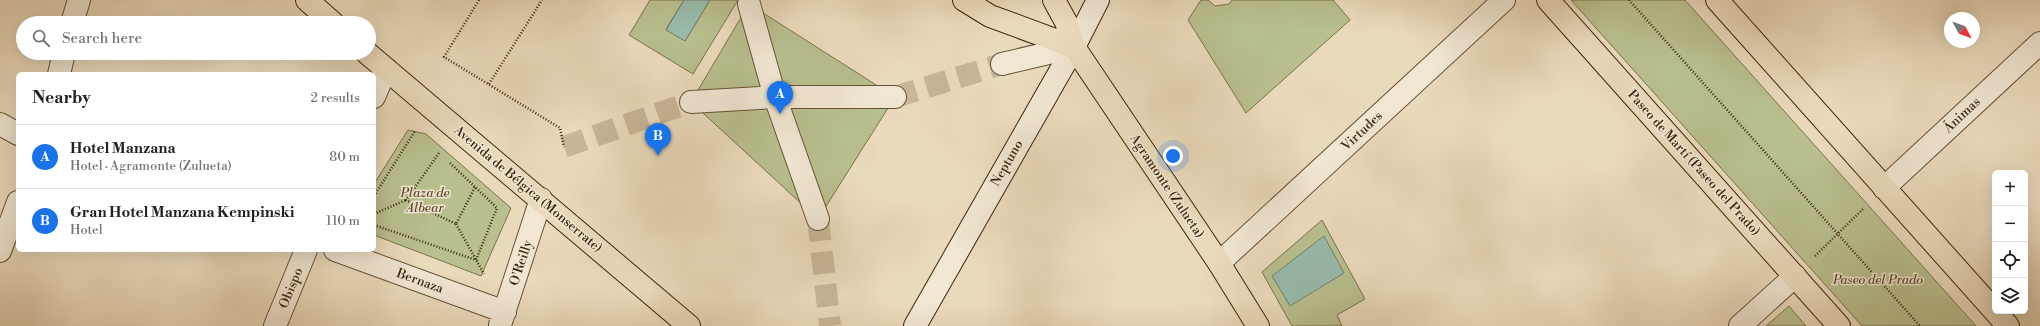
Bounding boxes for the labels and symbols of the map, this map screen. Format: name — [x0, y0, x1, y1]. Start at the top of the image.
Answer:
north arrow — [1944, 12, 1980, 48]
pin: A — [767, 81, 793, 114]
street label: Paseo de Martí (Paseo del Prado) — [1624, 87, 1764, 239]
street label: Ánimas — [1939, 93, 1984, 137]
street label: Virtudes — [1337, 108, 1386, 155]
street label: Avenida de Bélgica (Monserrate) — [450, 122, 605, 256]
pin: B — [645, 123, 671, 156]
street label: Agramonte (Zulueta) — [1126, 130, 1208, 241]
street label: Neptuno — [987, 137, 1027, 189]
your location — [1163, 146, 1183, 166]
park label: Plaza de Albear — [399, 185, 450, 216]
street label: O'Reilly — [506, 238, 536, 288]
street label: Obispo — [276, 265, 306, 311]
street label: Bernaza — [393, 265, 446, 297]
park label: Paseo del Prado — [1832, 272, 1923, 288]

